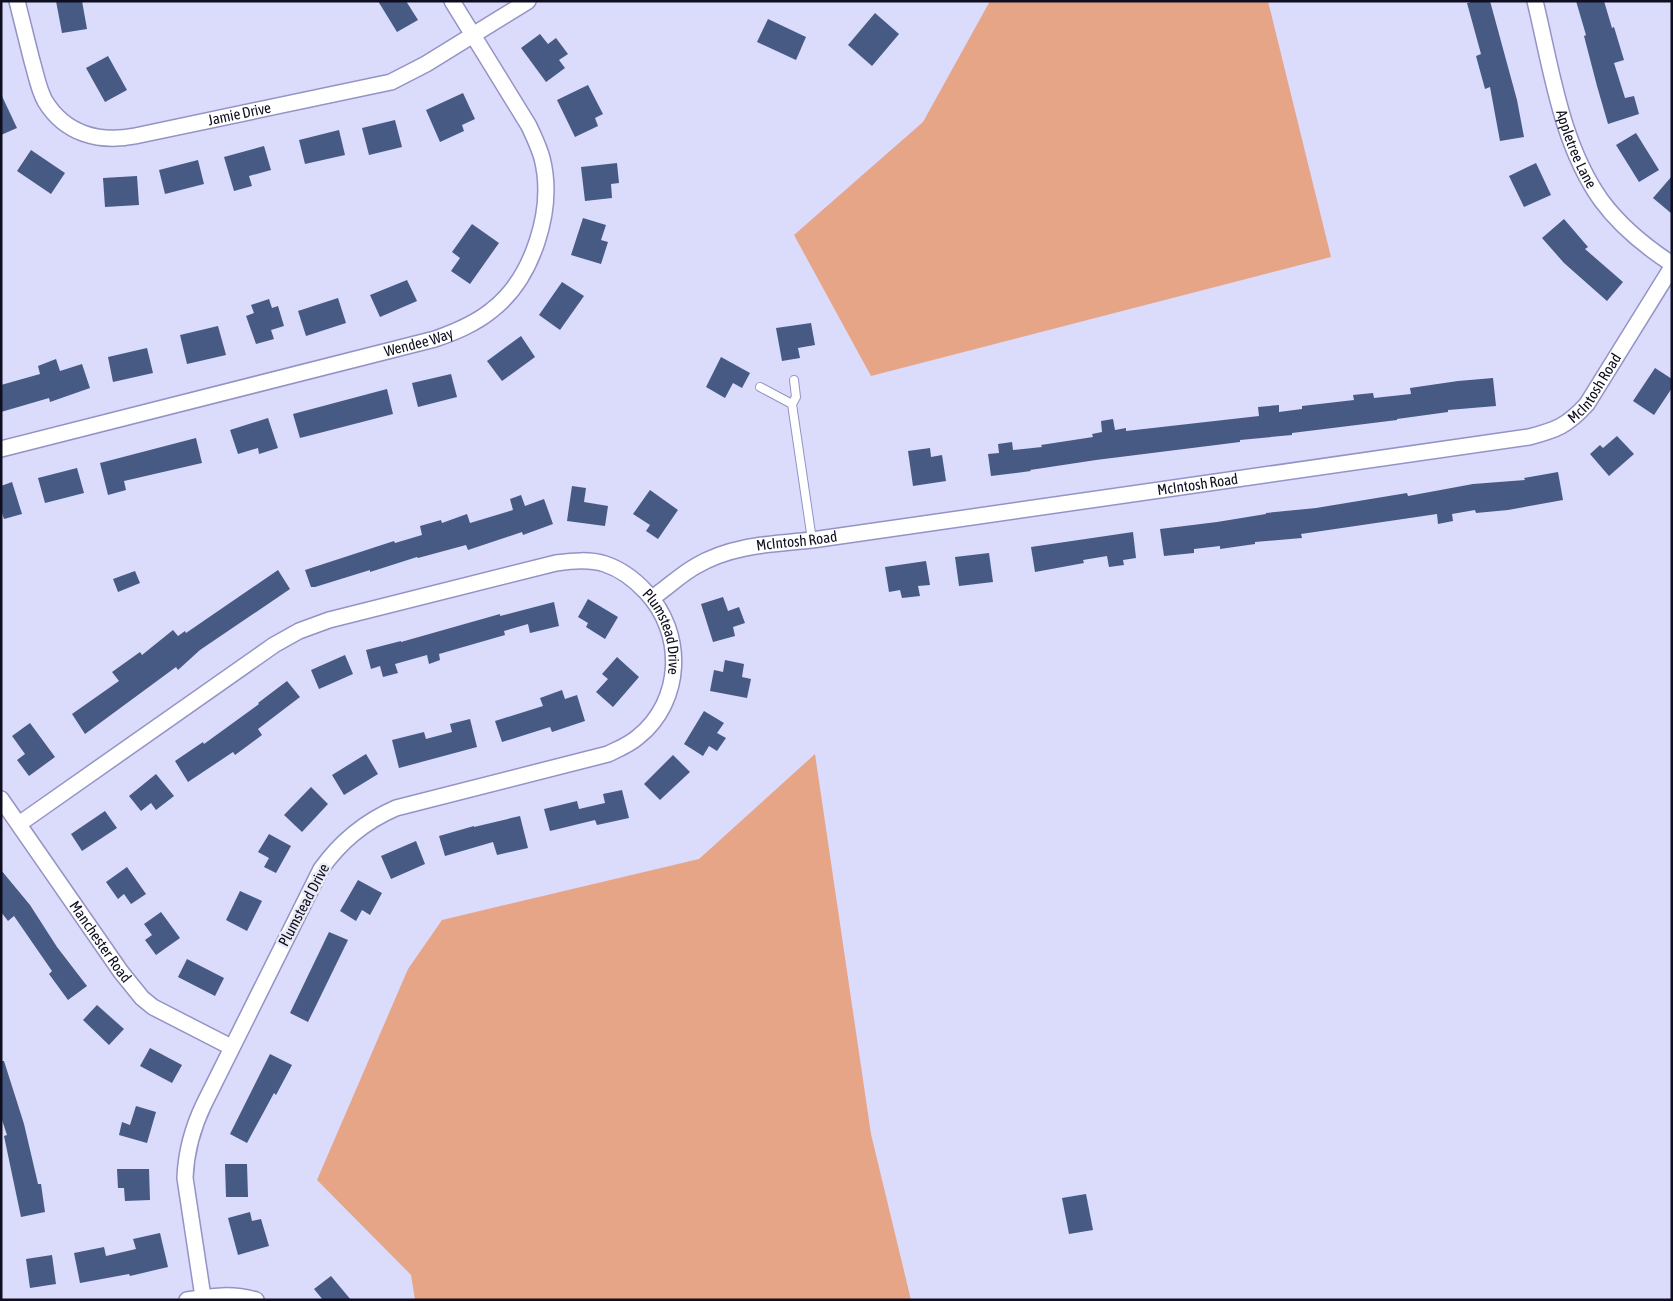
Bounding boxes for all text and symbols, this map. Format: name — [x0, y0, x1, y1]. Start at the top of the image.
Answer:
street label: Jamie Drive — [206, 99, 273, 128]
street label: Appletree Lane — [1553, 108, 1600, 191]
street label: Wendee Way — [382, 324, 455, 360]
street label: McIntosh Road — [1564, 350, 1624, 426]
street label: McIntosh Road — [1156, 470, 1239, 498]
street label: McIntosh Road — [755, 527, 838, 554]
street label: Plumstead Drive — [639, 585, 683, 676]
street label: Plumstead Drive — [275, 860, 332, 949]
street label: Manchester Road — [66, 898, 135, 986]

